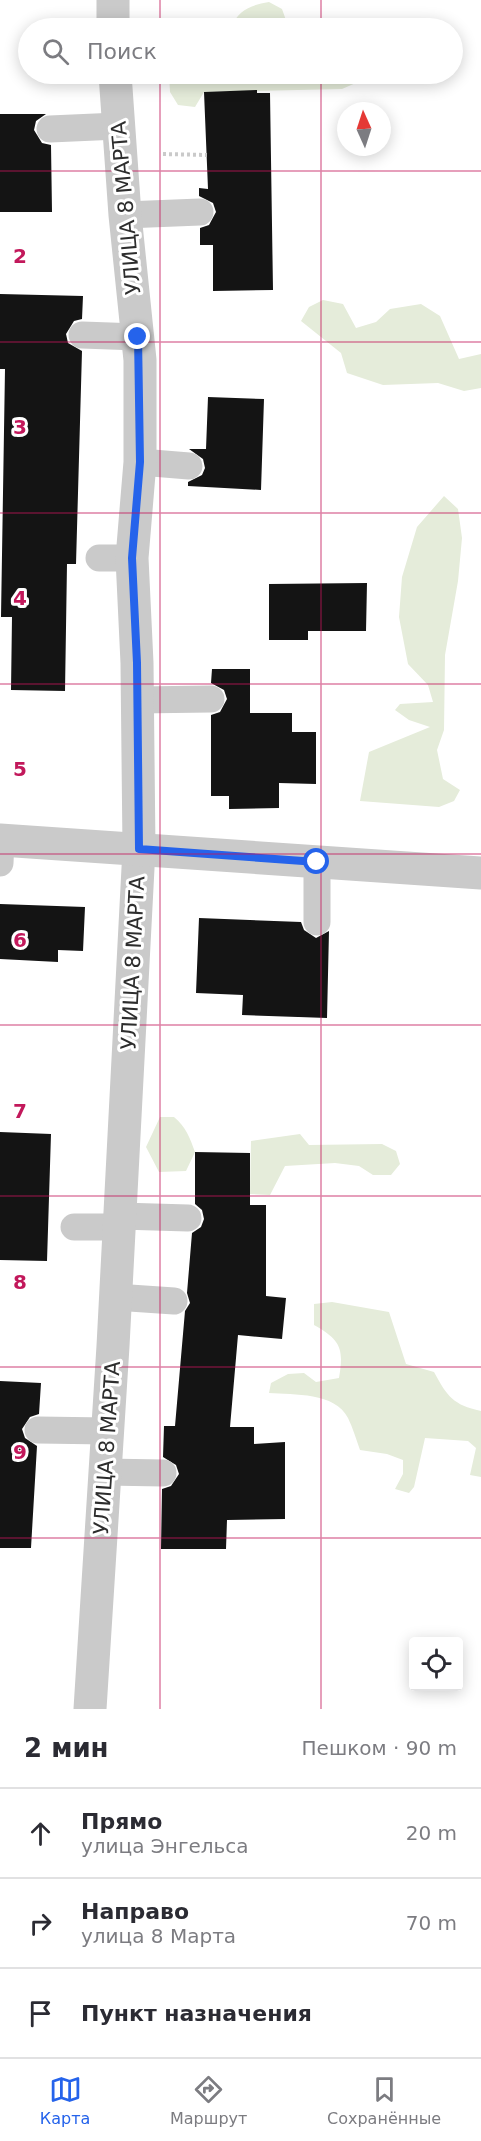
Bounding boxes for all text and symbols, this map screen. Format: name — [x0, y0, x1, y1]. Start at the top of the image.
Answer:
search box — [18, 18, 463, 84]
icon: search — [39, 35, 72, 68]
text: Поиск — [87, 39, 157, 64]
north arrow — [337, 102, 391, 156]
street label: УЛИЦА 8 МАРТА — [106, 120, 146, 296]
text: 2 — [13, 244, 27, 268]
route end — [124, 323, 150, 349]
text: 3 — [13, 415, 27, 439]
text: 4 — [13, 586, 27, 610]
text: 5 — [13, 757, 27, 781]
route start — [303, 848, 329, 874]
street label: УЛИЦА 8 МАРТА — [116, 875, 150, 1051]
text: 6 — [13, 928, 27, 952]
text: 7 — [13, 1099, 27, 1123]
text: 8 — [13, 1270, 27, 1294]
street label: УЛИЦА 8 МАРТА — [89, 1360, 125, 1536]
text: 9 — [13, 1440, 27, 1464]
map controls — [409, 1637, 463, 1691]
button: locate — [409, 1637, 463, 1691]
text: 2 мин — [24, 1733, 109, 1763]
text: Пешком · 90 m — [302, 1736, 457, 1760]
text: Прямо — [81, 1809, 162, 1834]
icon: ahead — [24, 1817, 57, 1850]
text: 20 m — [406, 1821, 457, 1845]
text: улица Энгельса — [81, 1834, 249, 1858]
text: Направо — [81, 1899, 189, 1924]
icon: right — [24, 1907, 57, 1940]
text: 70 m — [406, 1911, 457, 1935]
text: улица 8 Марта — [81, 1924, 236, 1948]
icon: arrive — [24, 1997, 57, 2030]
text: Пункт назначения — [81, 2001, 312, 2026]
tab: Карта — [40, 2073, 90, 2128]
tab: Маршрут — [170, 2073, 247, 2128]
tab: Сохранённые — [327, 2073, 441, 2128]

